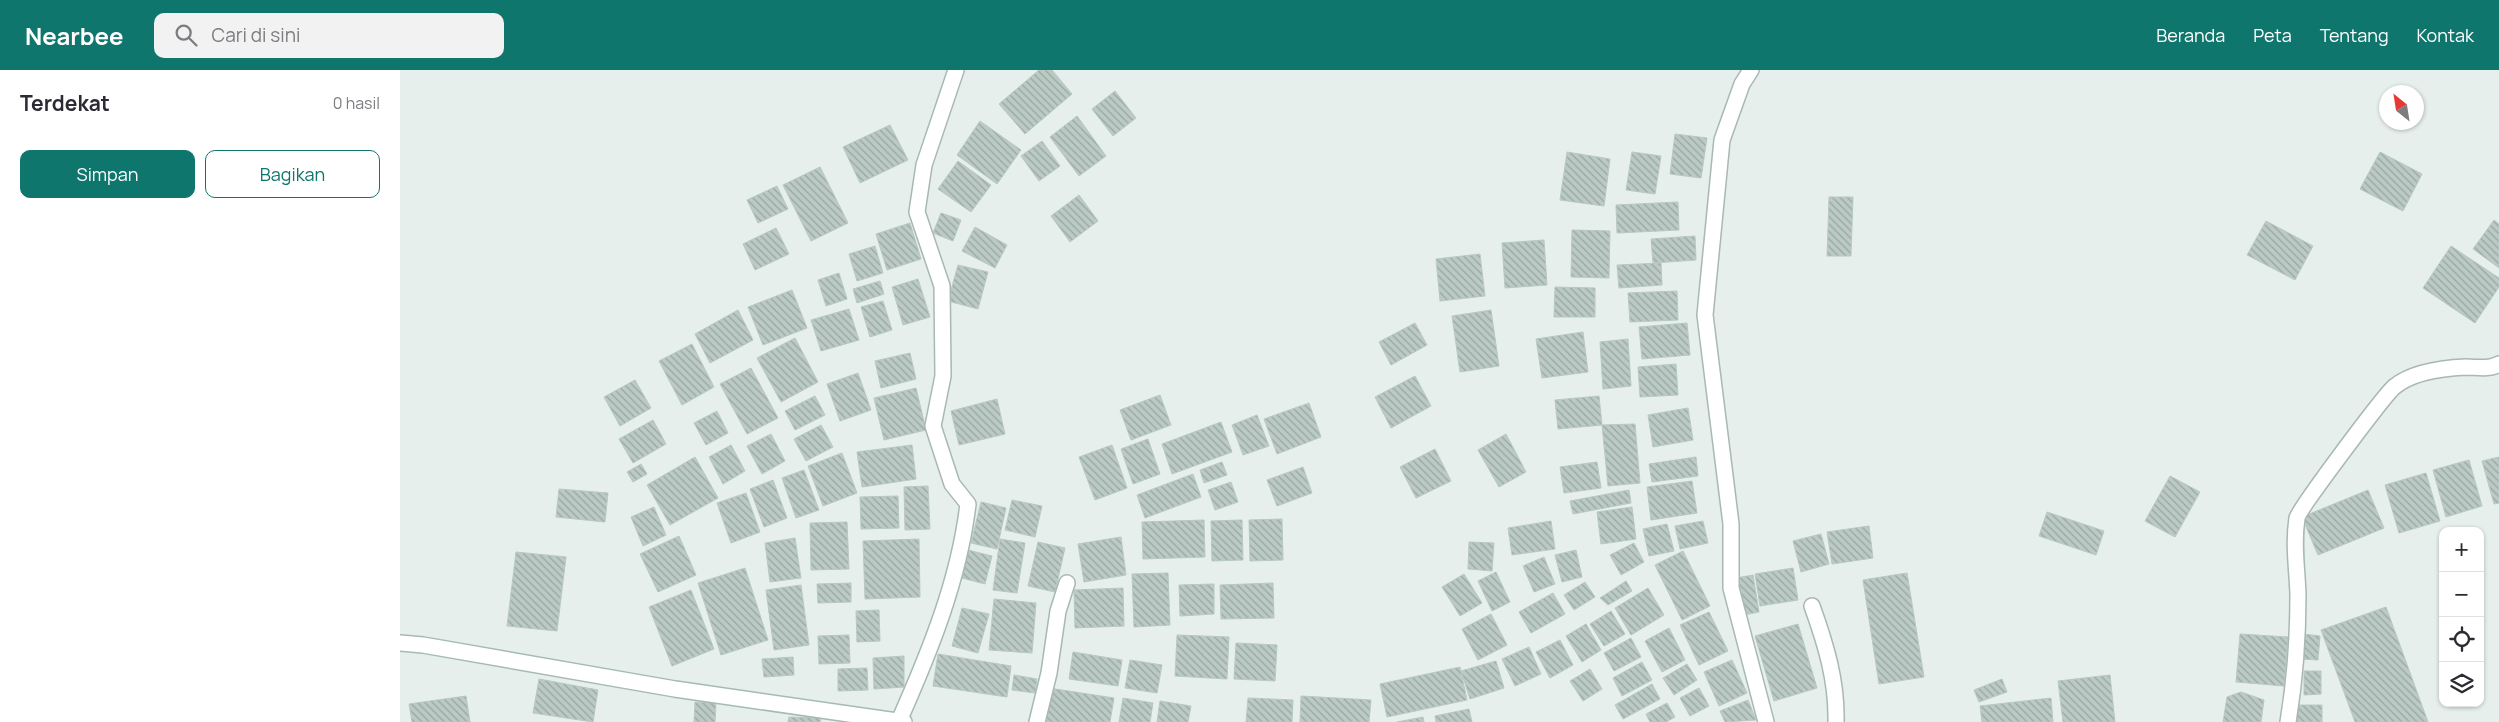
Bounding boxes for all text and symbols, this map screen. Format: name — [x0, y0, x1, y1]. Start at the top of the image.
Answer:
search box — [154, 13, 504, 58]
text: Nearbee — [25, 19, 124, 52]
icon: search — [172, 21, 200, 49]
text: Cari di sini — [212, 22, 300, 48]
text: Beranda — [2156, 23, 2225, 47]
text: Peta — [2253, 23, 2292, 47]
text: Tentang — [2320, 23, 2389, 47]
text: Kontak — [2417, 23, 2474, 47]
north arrow — [2379, 85, 2424, 130]
text: Terdekat — [20, 89, 110, 117]
text: 0 hasil — [333, 92, 380, 114]
button: Simpan — [20, 150, 195, 198]
button: Bagikan — [205, 150, 380, 198]
map controls — [2439, 527, 2484, 707]
button: + — [2439, 527, 2484, 572]
button: − — [2439, 572, 2484, 617]
button: locate — [2439, 617, 2484, 662]
button: layers — [2439, 662, 2484, 707]

